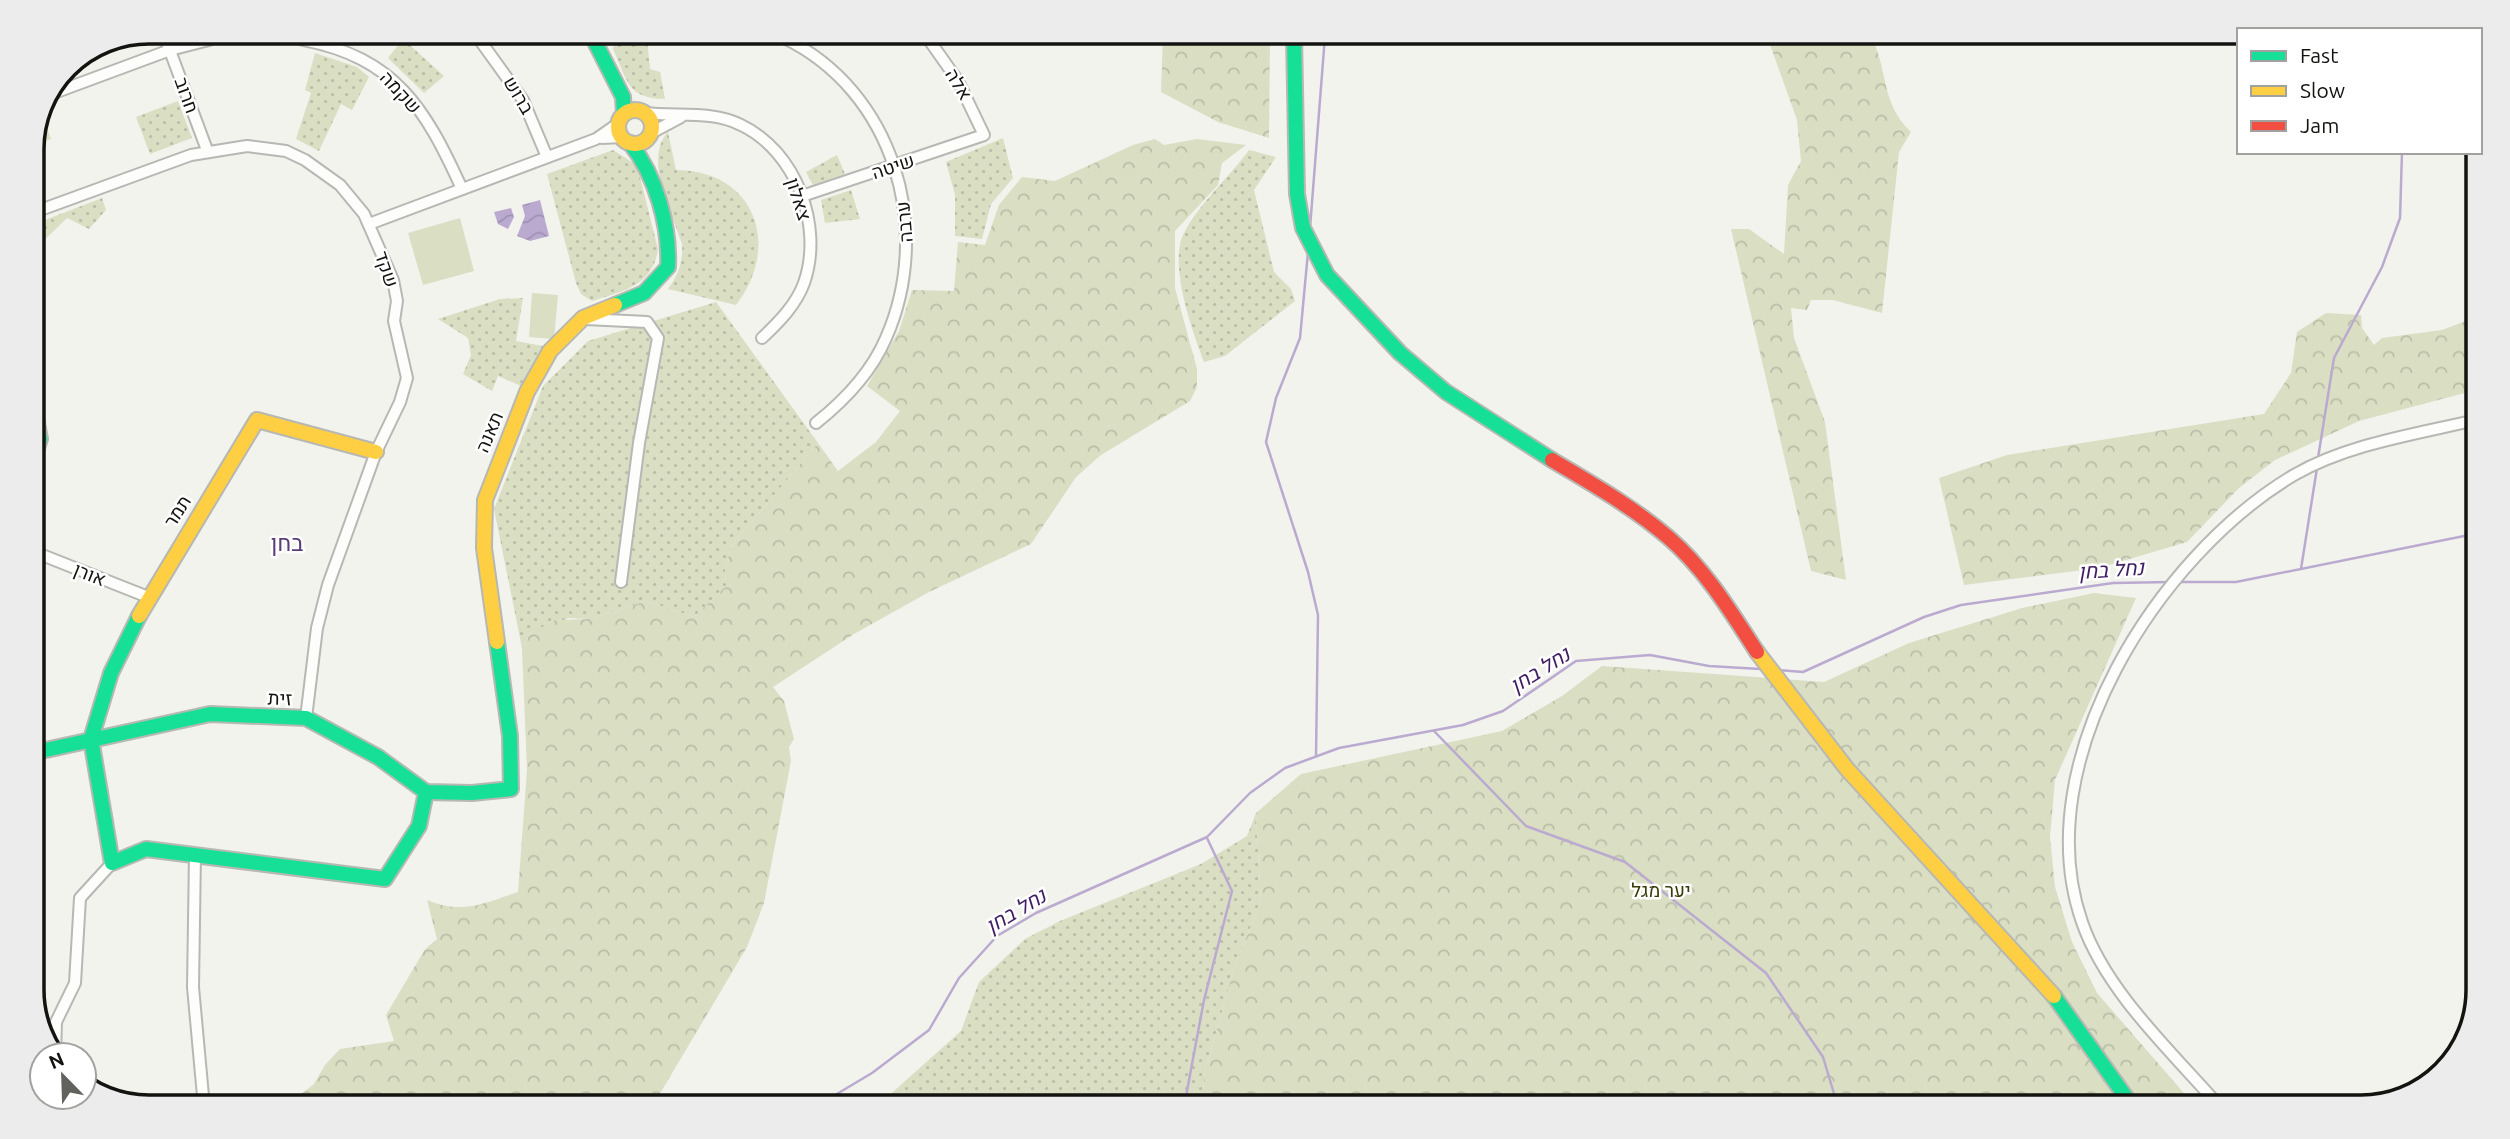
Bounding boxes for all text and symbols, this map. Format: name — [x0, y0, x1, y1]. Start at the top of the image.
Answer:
legend — [2237, 28, 2482, 154]
text: Fast — [2300, 43, 2338, 67]
street label: אלה — [941, 64, 977, 104]
street label: שקמה — [376, 66, 426, 118]
street label: ברוש — [499, 72, 539, 118]
street label: חרוב — [170, 74, 204, 116]
text: Slow — [2300, 78, 2345, 102]
text: Jam — [2300, 113, 2339, 137]
street label: שיטה — [869, 149, 917, 183]
street label: צאלון — [782, 175, 816, 223]
street label: ערבה — [891, 200, 917, 244]
street label: שקד — [371, 248, 403, 290]
street label: תאנה — [471, 408, 507, 456]
street label: תמר — [159, 491, 195, 531]
district label: בחן — [271, 530, 303, 556]
water label: נחל בחן — [2077, 555, 2146, 584]
street label: אורן — [71, 558, 109, 590]
water label: נחל בחן — [1505, 641, 1575, 698]
street label: זית — [267, 687, 293, 709]
park label: יער מגל — [1631, 879, 1691, 901]
water label: נחל בחן — [981, 882, 1052, 938]
north arrow — [28, 1041, 98, 1111]
text: N — [46, 1047, 67, 1073]

